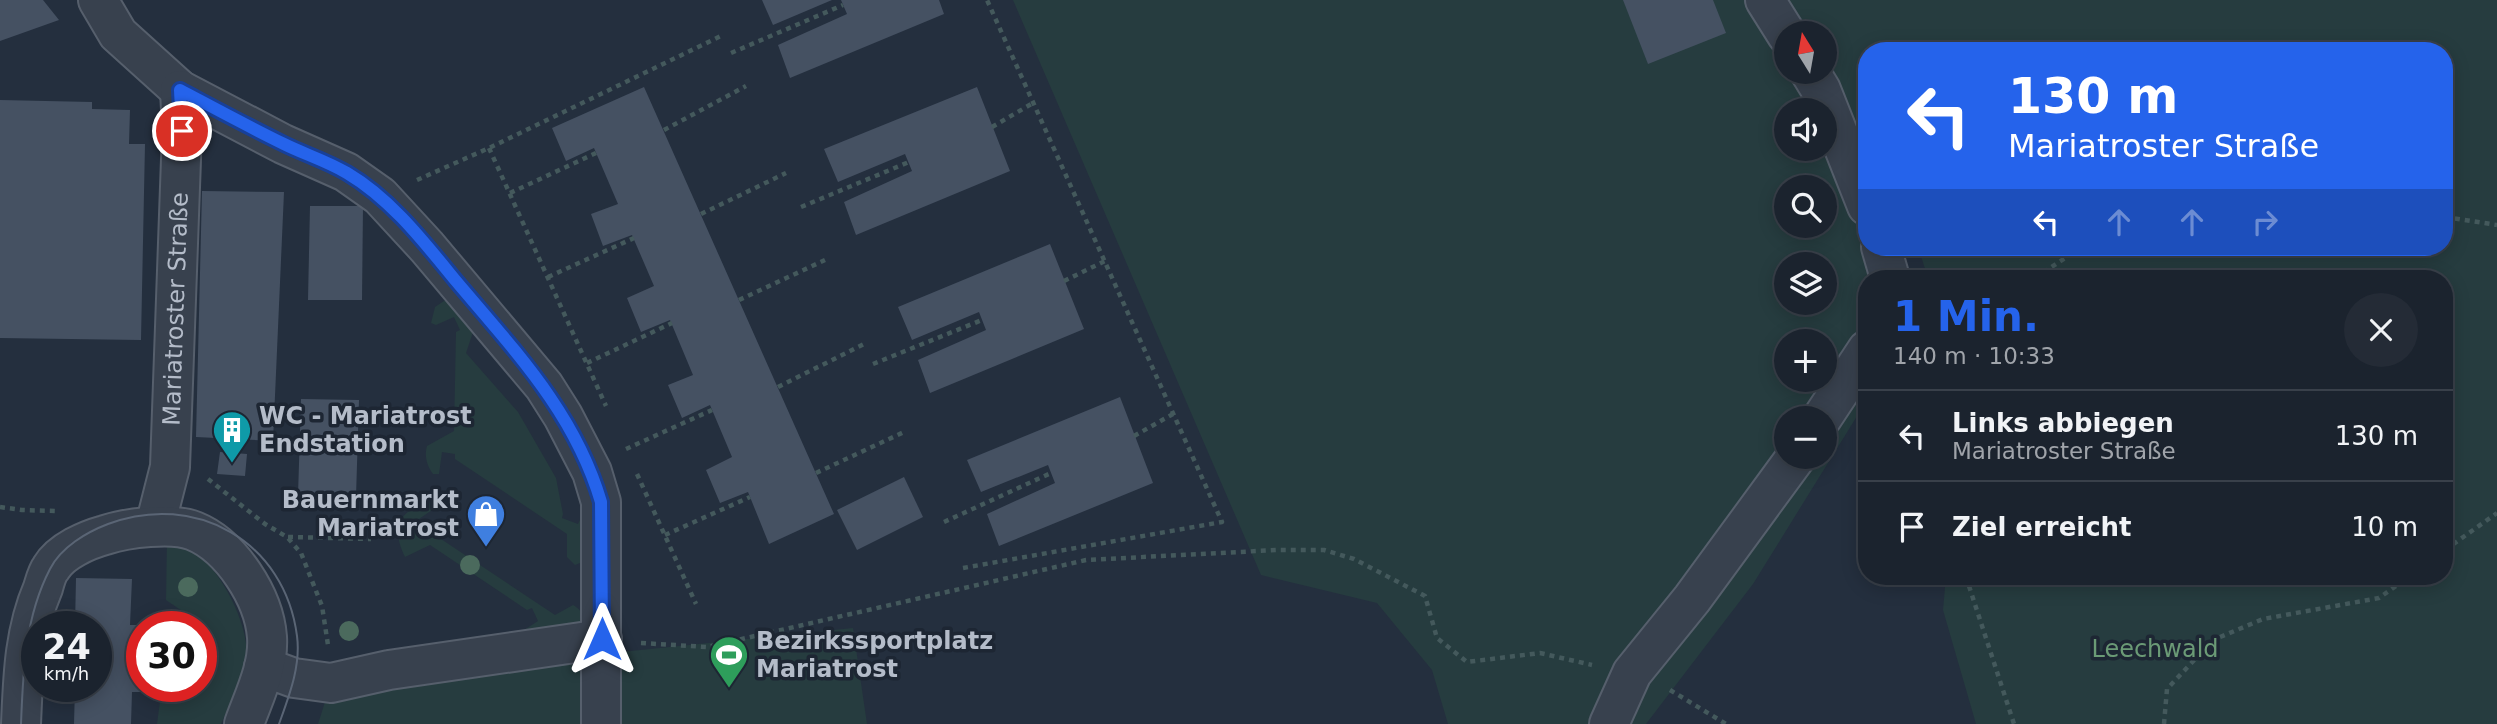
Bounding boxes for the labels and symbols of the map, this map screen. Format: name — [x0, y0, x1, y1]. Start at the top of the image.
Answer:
north arrow — [1774, 21, 1838, 84]
pin — [152, 101, 212, 161]
street label: Mariatroster Straße — [157, 192, 194, 426]
place label: WC - Mariatrost Endstation — [259, 402, 472, 458]
building icon: WC - Mariatrost Endstation — [211, 409, 253, 464]
place label: Bauernmarkt Mariatrost — [282, 486, 459, 542]
shop icon: Bauernmarkt Mariatrost — [465, 493, 507, 548]
position arrow — [565, 602, 639, 676]
speed limit sign: 30 — [126, 611, 217, 702]
place label: Bezirkssportplatz Mariatrost — [756, 627, 993, 683]
sports icon: Bezirkssportplatz Mariatrost — [708, 634, 750, 689]
park label: Leechwald — [2091, 635, 2219, 663]

